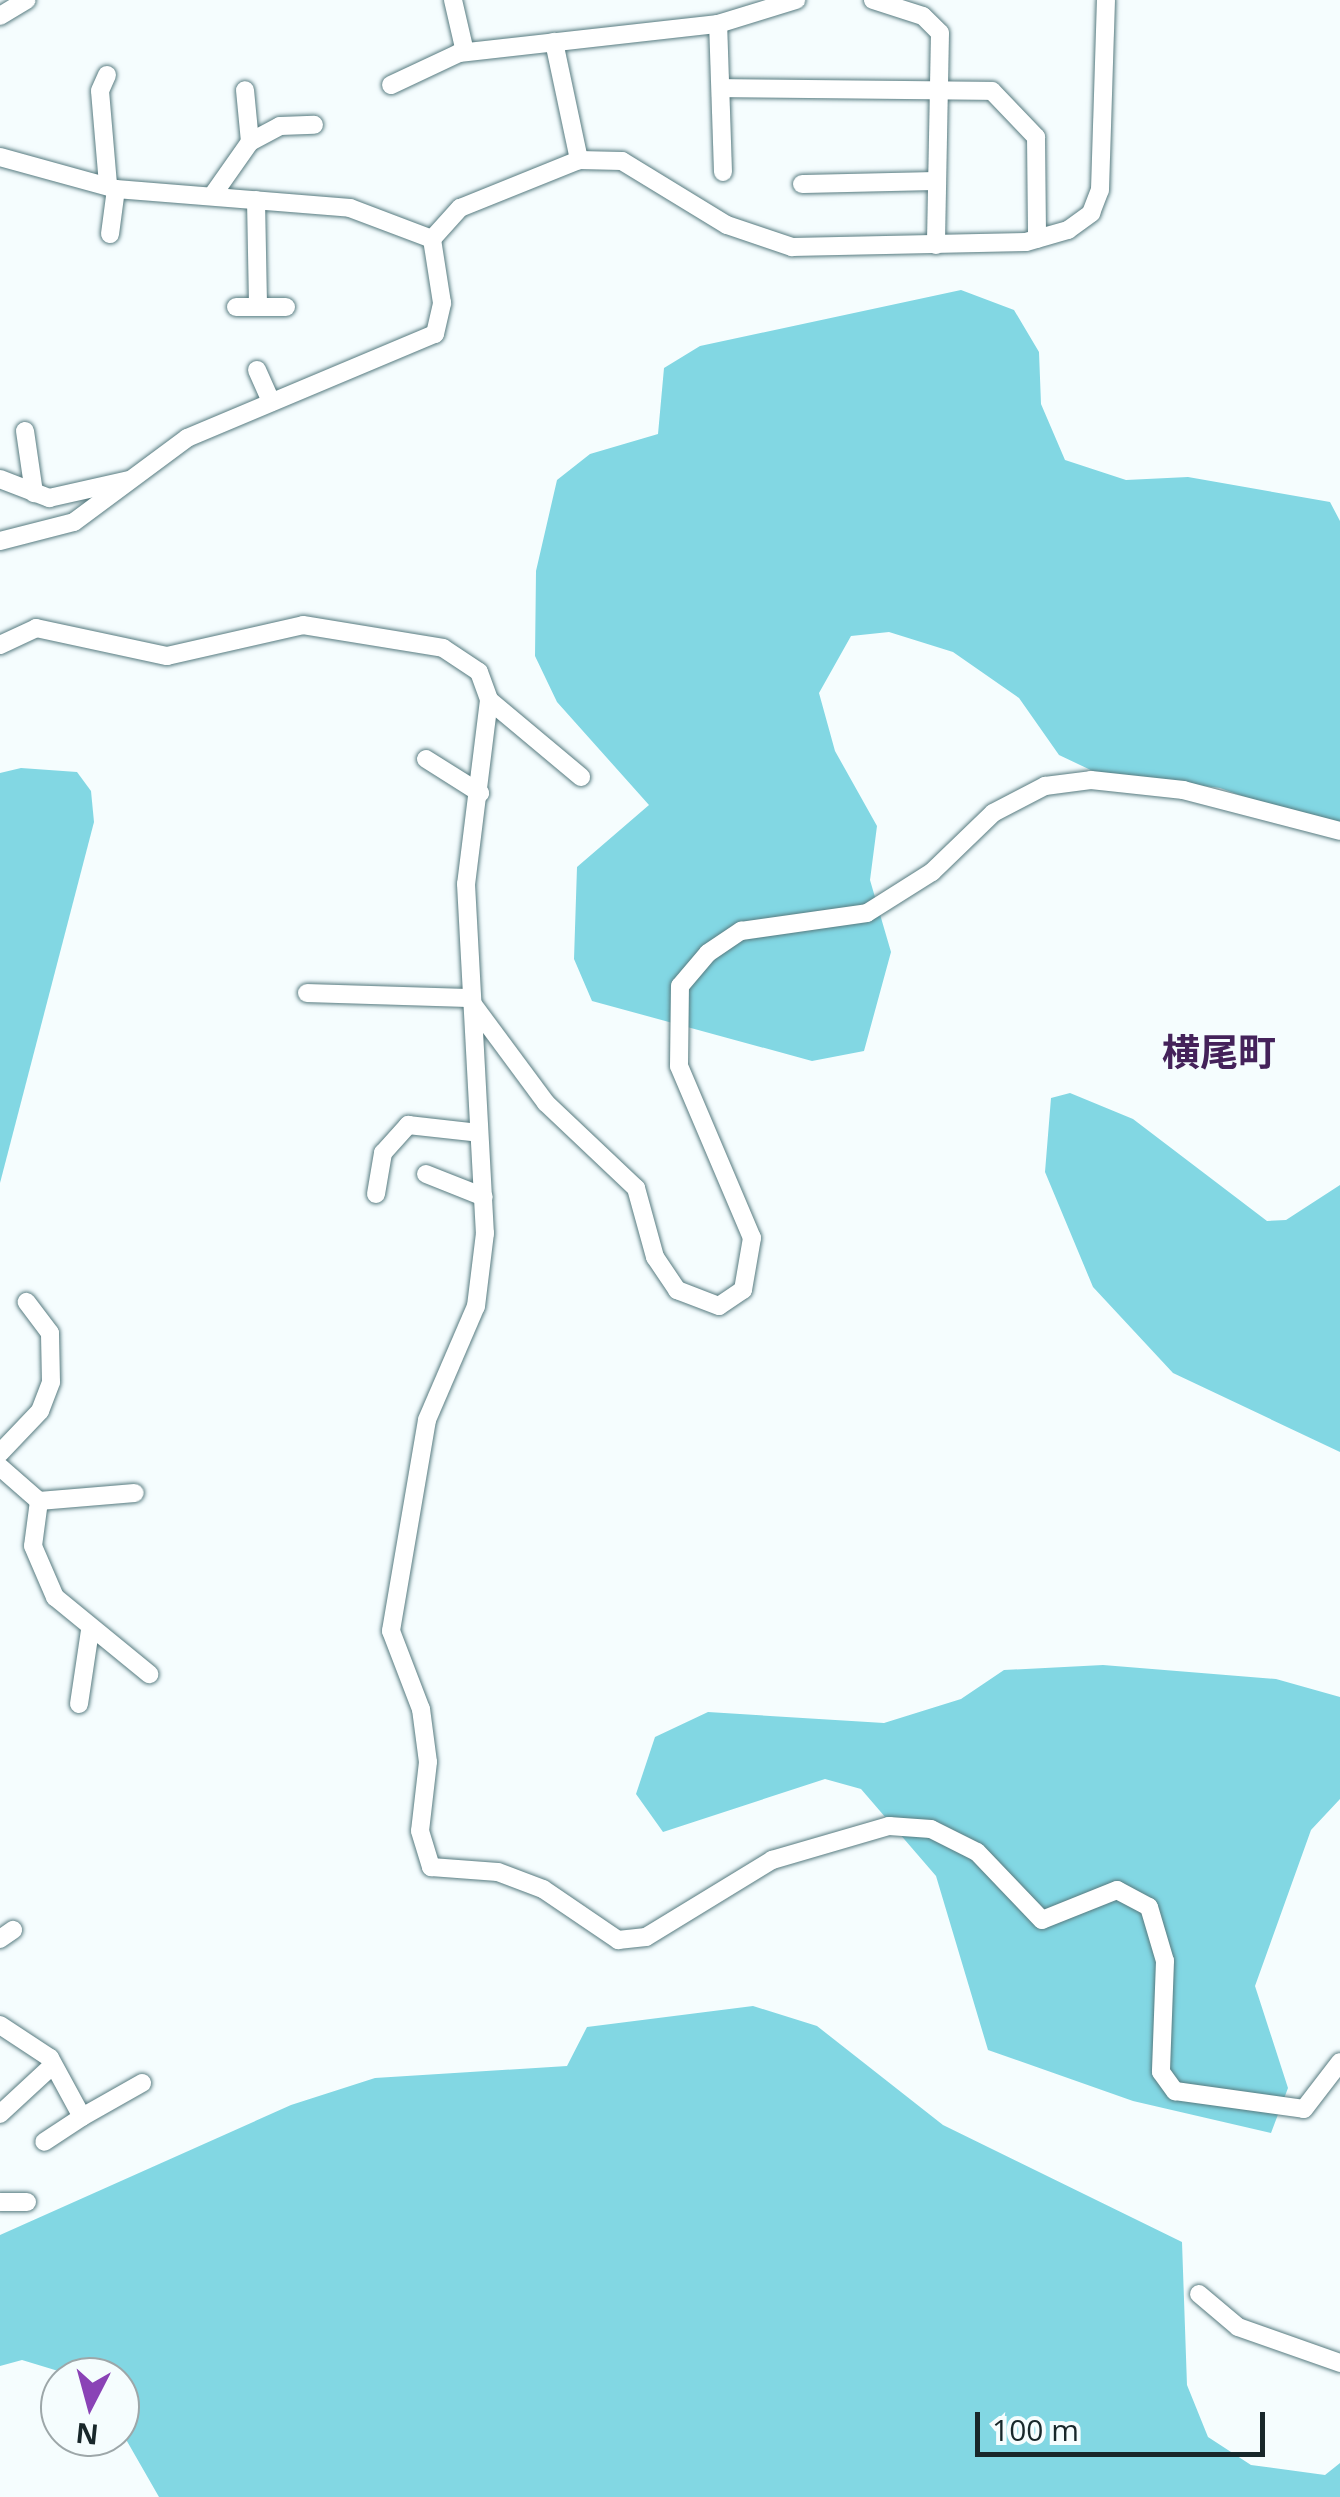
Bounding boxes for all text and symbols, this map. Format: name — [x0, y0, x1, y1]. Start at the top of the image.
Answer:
district label: 横尾町 — [1162, 1029, 1276, 1075]
north arrow — [40, 2357, 140, 2457]
scale bar — [980, 2392, 1270, 2454]
text: 100 m — [992, 2409, 1079, 2450]
text: N — [74, 2415, 100, 2455]

